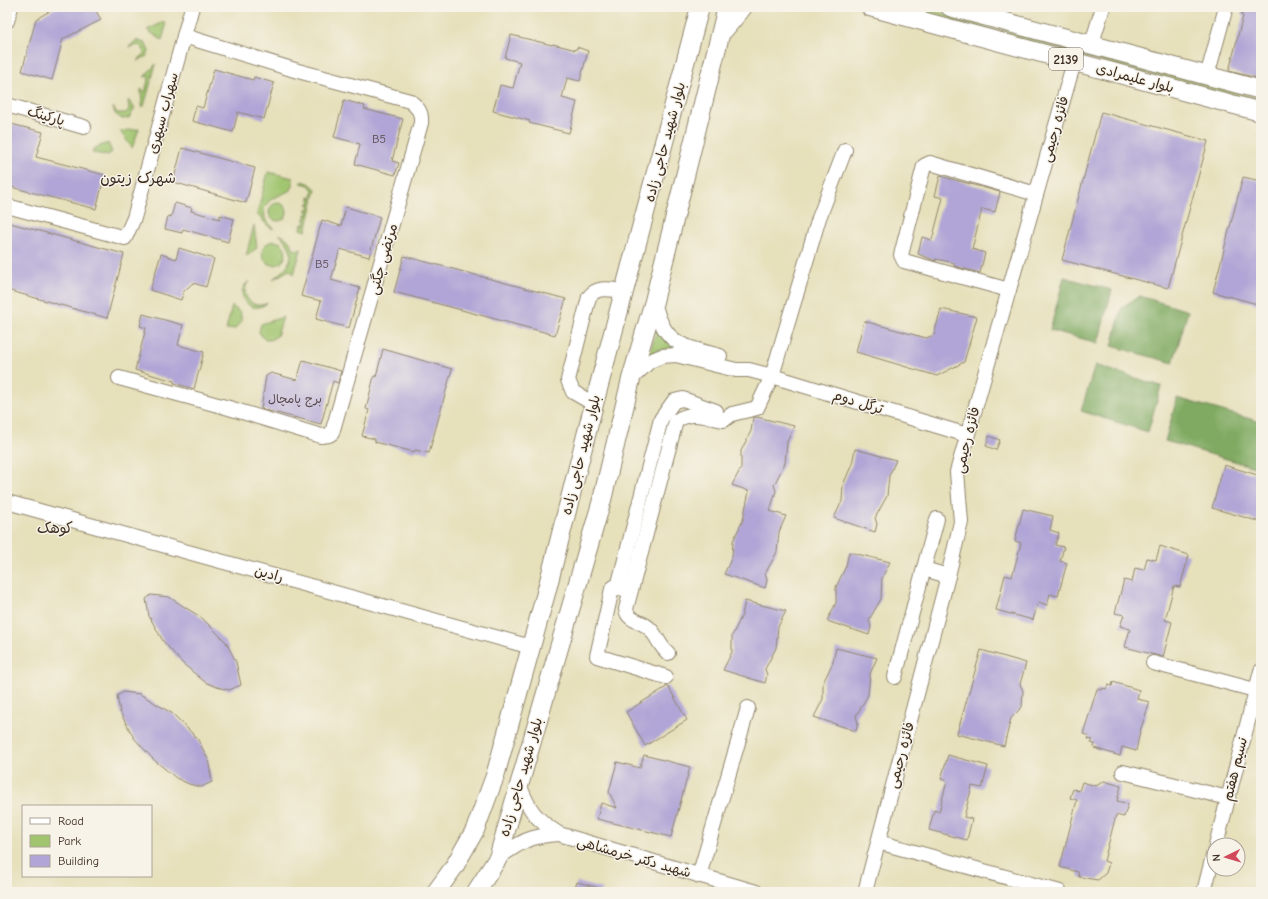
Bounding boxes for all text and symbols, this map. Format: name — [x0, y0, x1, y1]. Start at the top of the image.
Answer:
road number: 2139 — [1049, 48, 1083, 70]
street label: بلوار علیمرادی — [1094, 59, 1176, 97]
street label: سهراب سپهری — [144, 70, 183, 156]
street label: بلوار شهید حاجی زاده — [641, 80, 689, 204]
street label: فائزه رحیمی — [1037, 94, 1073, 164]
street label: پارکینگ — [25, 103, 67, 130]
house number: B5 — [372, 132, 386, 146]
district label: شهرک زیتون — [100, 169, 176, 187]
street label: مرتضی چگنی — [365, 222, 402, 297]
house number: B5 — [315, 257, 329, 271]
street label: ترگل دوم — [830, 386, 886, 420]
house number: برج پامچال — [268, 392, 322, 408]
street label: بلوار شهید حاجی زاده — [558, 393, 604, 517]
street label: فائزه رحیمی — [951, 405, 983, 475]
district label: کوهک — [37, 519, 73, 537]
street label: رادین — [253, 562, 285, 586]
street label: بلوار شهید حاجی زاده — [496, 715, 546, 839]
street label: فائزه رحیمی — [884, 720, 918, 790]
street label: نسیم هفتم — [1219, 735, 1253, 803]
legend — [22, 805, 152, 877]
text: Road — [58, 814, 84, 828]
street label: شهید دکتر خرمشاهی — [575, 833, 693, 881]
text: Park — [58, 834, 81, 848]
north arrow — [1206, 837, 1246, 877]
text: Building — [58, 854, 99, 868]
text: N — [1210, 854, 1223, 862]

